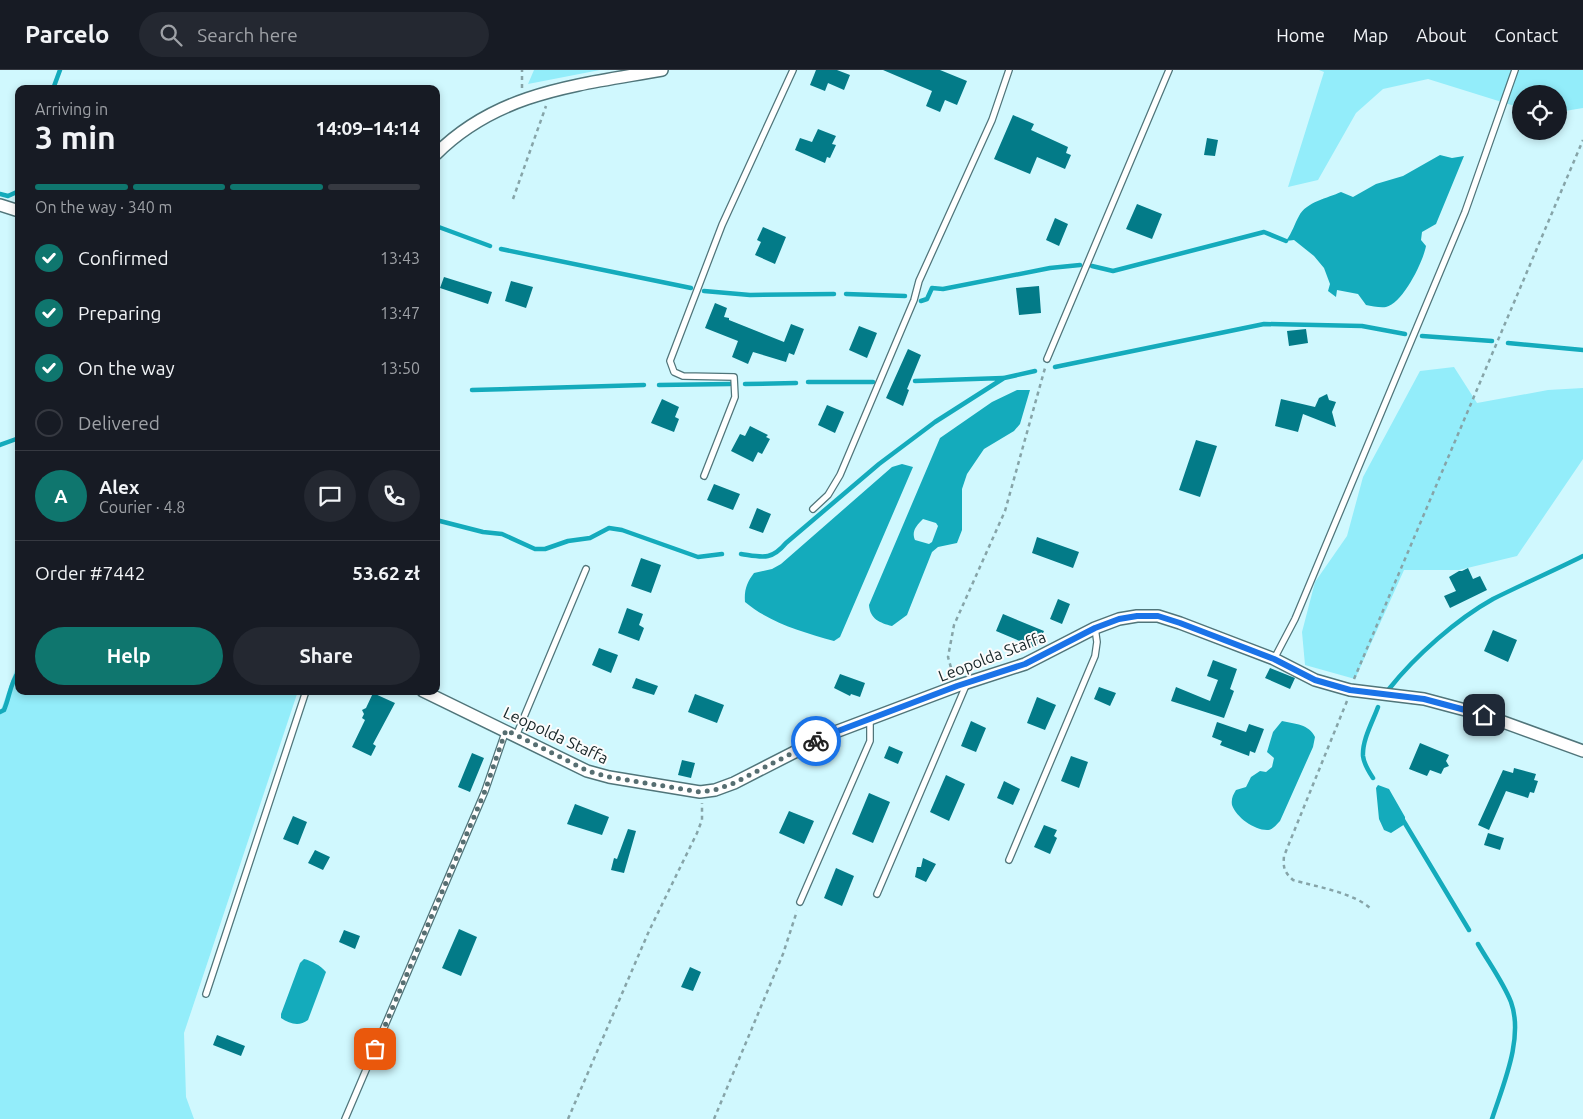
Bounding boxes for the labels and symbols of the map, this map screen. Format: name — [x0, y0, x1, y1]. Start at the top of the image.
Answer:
street label: Leopolda Staffa — [936, 627, 1048, 685]
pin — [1463, 694, 1505, 736]
street label: Leopolda Staffa — [501, 703, 611, 767]
courier — [791, 716, 841, 766]
pin — [354, 1028, 396, 1070]

